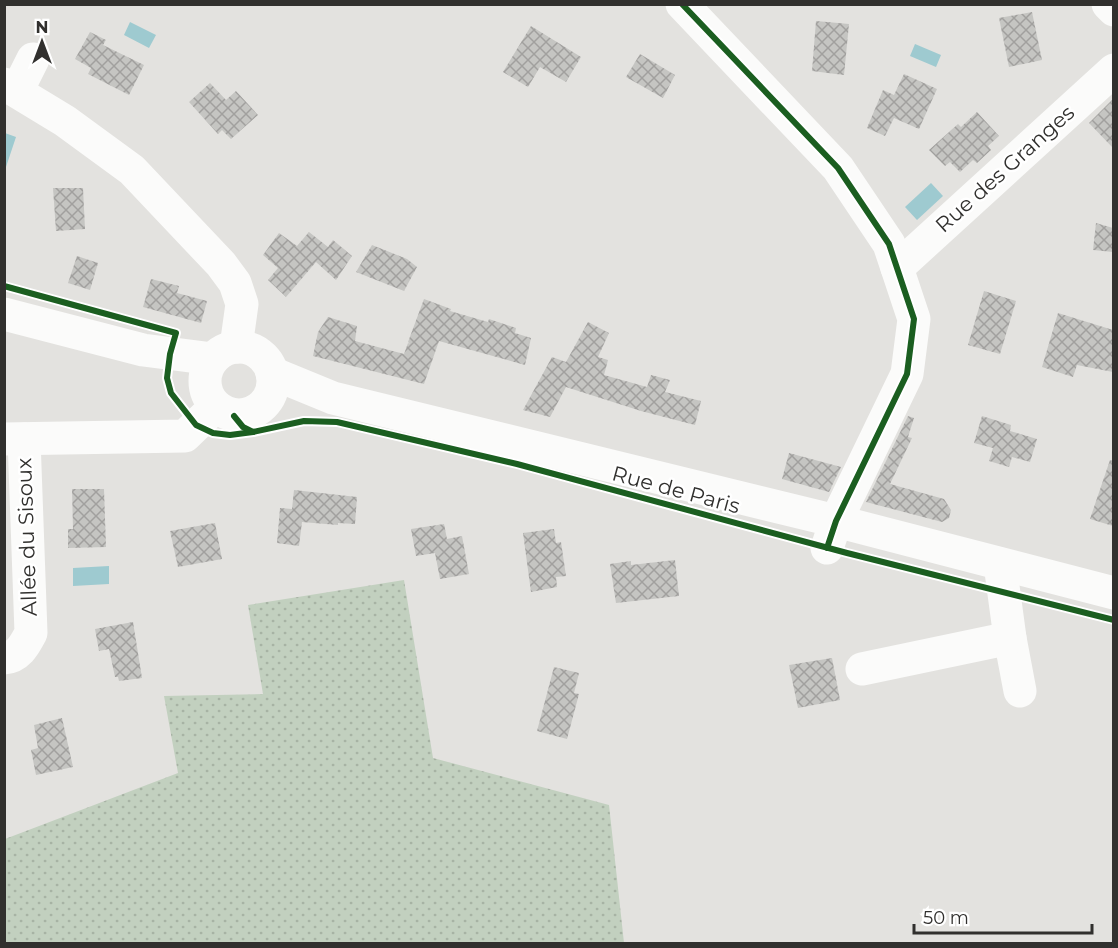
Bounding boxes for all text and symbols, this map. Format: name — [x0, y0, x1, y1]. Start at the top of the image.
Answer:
north arrow — [12, 12, 72, 72]
text: N — [36, 18, 48, 37]
street label: Rue des Granges — [930, 100, 1079, 237]
street label: Allée du Sisoux — [11, 457, 42, 617]
street label: Rue de Paris — [610, 460, 743, 519]
scale bar — [914, 897, 1092, 935]
text: 50 m — [923, 907, 969, 929]

